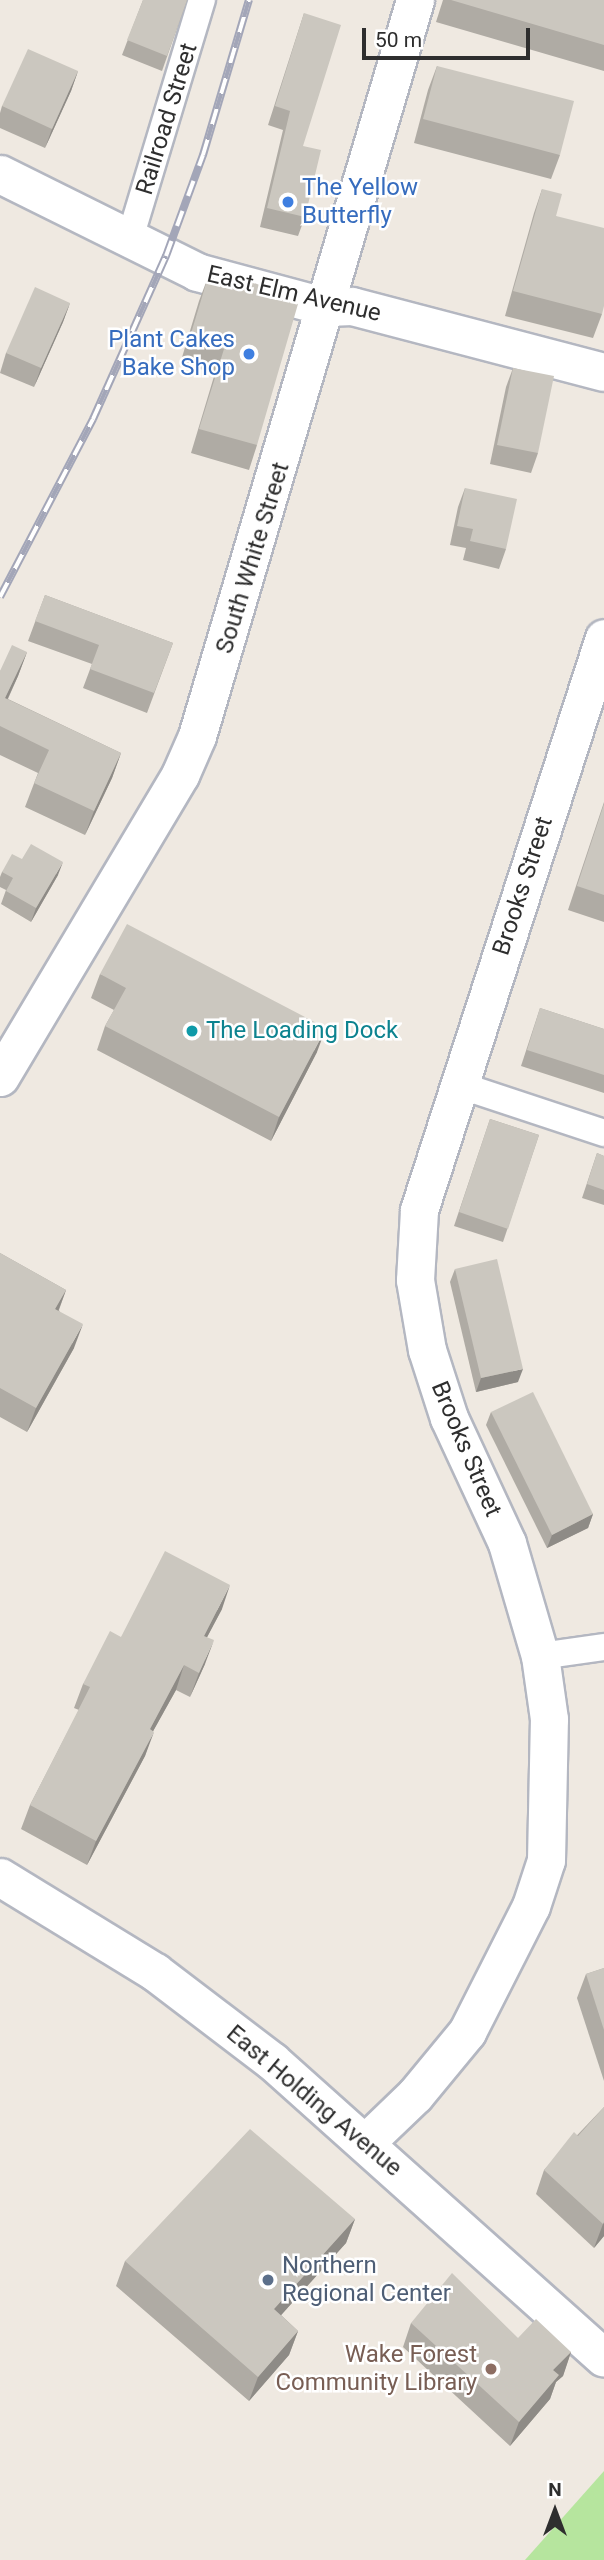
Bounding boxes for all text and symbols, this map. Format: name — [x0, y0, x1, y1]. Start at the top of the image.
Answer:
scale bar — [366, 14, 534, 58]
text: 50 m — [375, 28, 422, 52]
street label: Railroad Street — [130, 40, 204, 198]
place label: The Yellow Butterfly — [302, 174, 418, 230]
marker: The Yellow Butterfly — [280, 194, 296, 210]
street label: East Elm Avenue — [204, 260, 384, 328]
place label: Plant Cakes Bake Shop — [108, 326, 235, 382]
marker: Plant Cakes Bake Shop — [241, 346, 257, 362]
street label: South White Street — [210, 459, 296, 657]
street label: Brooks Street — [487, 813, 559, 959]
place label: The Loading Dock — [206, 1017, 398, 1045]
marker: The Loading Dock — [184, 1023, 200, 1039]
street label: Brooks Street — [425, 1377, 507, 1521]
street label: East Holding Avenue — [220, 2019, 408, 2183]
place label: Northern Regional Center — [282, 2252, 451, 2308]
marker: Northern Regional Center — [260, 2272, 276, 2288]
place label: Wake Forest Community Library — [275, 2341, 477, 2397]
marker: Wake Forest Community Library — [483, 2361, 499, 2377]
north arrow — [520, 2476, 590, 2546]
text: N — [548, 2478, 562, 2501]

